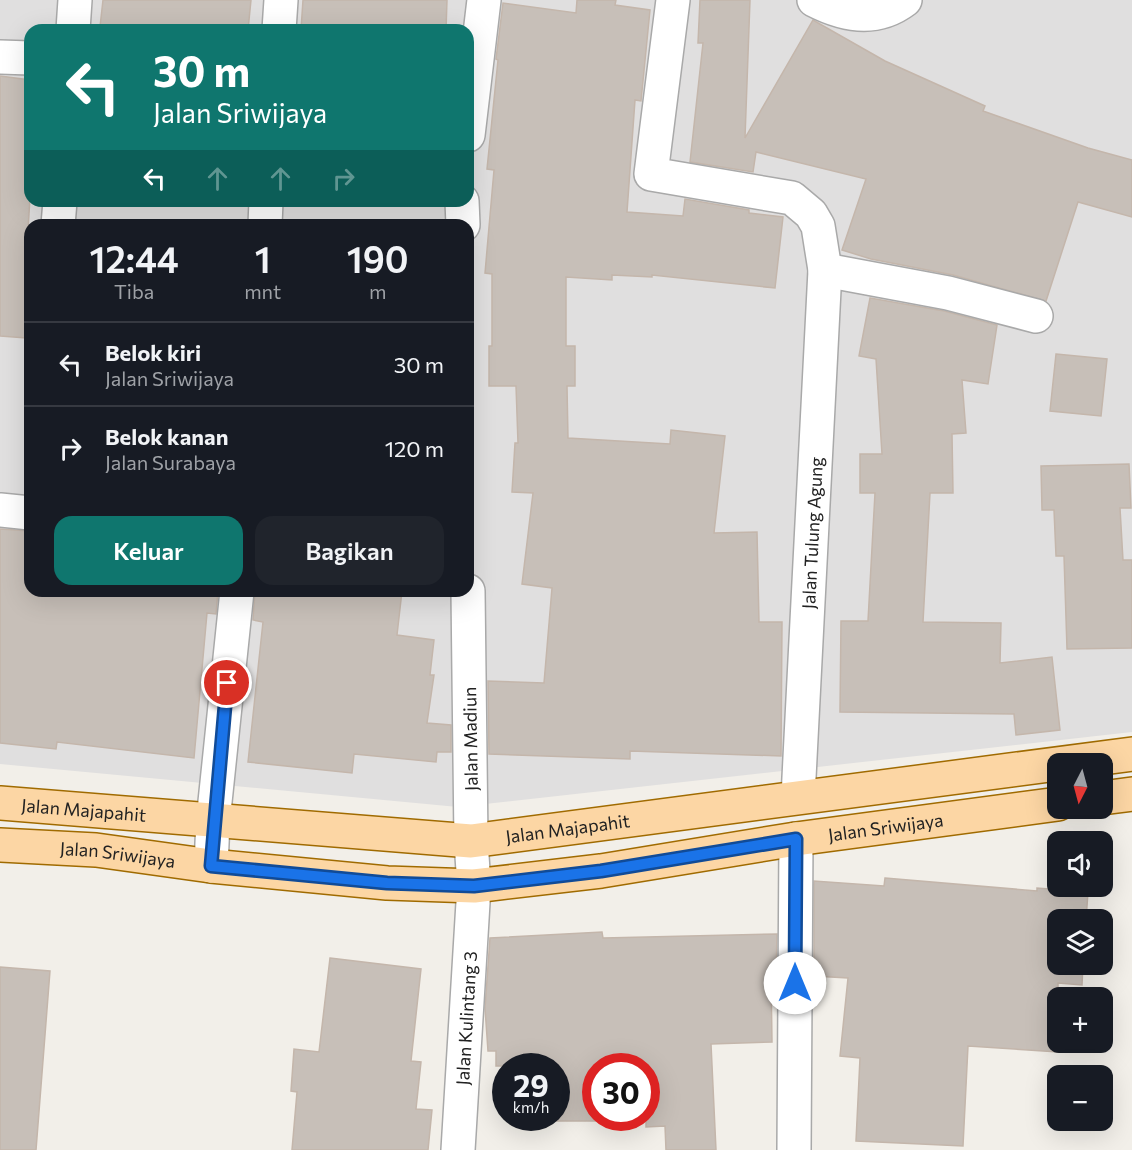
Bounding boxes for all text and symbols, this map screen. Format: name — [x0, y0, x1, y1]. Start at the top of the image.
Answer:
text: 30 m — [153, 44, 250, 96]
icon: left — [54, 48, 132, 126]
text: Jalan Sriwijaya — [153, 96, 327, 129]
icon: left — [138, 162, 171, 195]
icon: ahead — [201, 162, 234, 195]
icon: ahead — [264, 162, 297, 195]
icon: right — [327, 162, 360, 195]
text: 12:44 — [89, 236, 179, 280]
text: 1 — [255, 236, 271, 280]
text: 190 — [347, 236, 409, 280]
text: Tiba — [114, 279, 154, 303]
text: mnt — [244, 279, 281, 303]
text: m — [369, 279, 386, 303]
text: Belok kiri — [105, 339, 201, 366]
icon: left — [54, 348, 87, 381]
text: 30 m — [394, 351, 444, 378]
text: Jalan Sriwijaya — [105, 366, 234, 390]
text: Belok kanan — [105, 423, 228, 450]
icon: right — [54, 432, 87, 465]
text: 120 m — [385, 435, 444, 462]
text: Jalan Surabaya — [105, 450, 236, 474]
street label: Jalan Tulung Agung — [797, 456, 827, 610]
button: Keluar — [54, 516, 243, 585]
button: Bagikan — [255, 516, 444, 585]
pin — [201, 657, 252, 708]
icon: arrive — [210, 666, 243, 699]
street label: Jalan Madiun — [458, 687, 482, 791]
north arrow — [1047, 753, 1113, 819]
map controls — [1047, 753, 1113, 1131]
street label: Jalan Majapahit — [20, 794, 147, 826]
street label: Jalan Sriwijaya — [827, 808, 945, 846]
street label: Jalan Majapahit — [504, 809, 631, 847]
button: sound — [1047, 831, 1113, 897]
street label: Jalan Sriwijaya — [59, 837, 177, 872]
button: layers — [1047, 909, 1113, 975]
street label: Jalan Kulintang 3 — [451, 950, 481, 1086]
position arrow — [763, 951, 827, 1015]
button: + — [1047, 987, 1113, 1053]
speed limit sign: 30 — [582, 1053, 660, 1131]
button: − — [1047, 1065, 1113, 1131]
text: 29 — [513, 1066, 549, 1103]
text: km/h — [513, 1098, 549, 1116]

